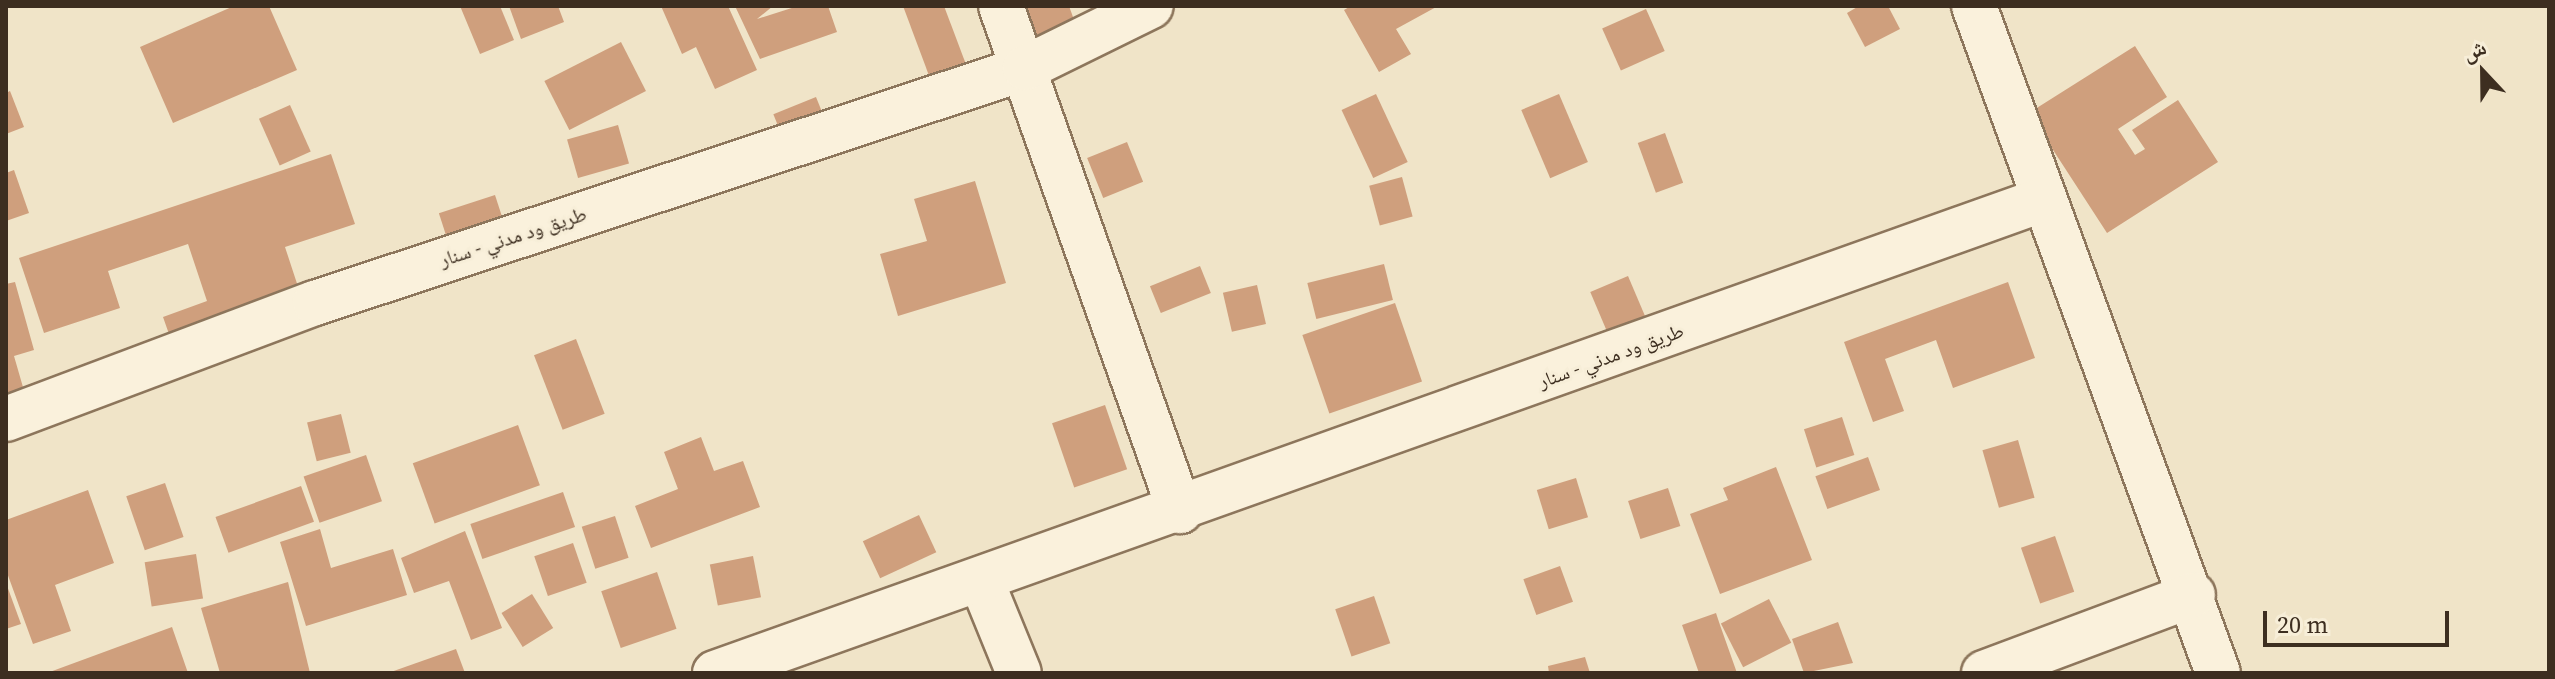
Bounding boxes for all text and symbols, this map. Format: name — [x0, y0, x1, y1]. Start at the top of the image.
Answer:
text: ش — [2458, 31, 2490, 68]
north arrow — [2443, 32, 2523, 112]
street label: طريق ود مدني - سنار — [436, 202, 590, 272]
street label: طريق ود مدني - سنار — [1535, 319, 1687, 393]
scale bar — [2267, 595, 2453, 645]
text: 20 m — [2277, 608, 2328, 641]

